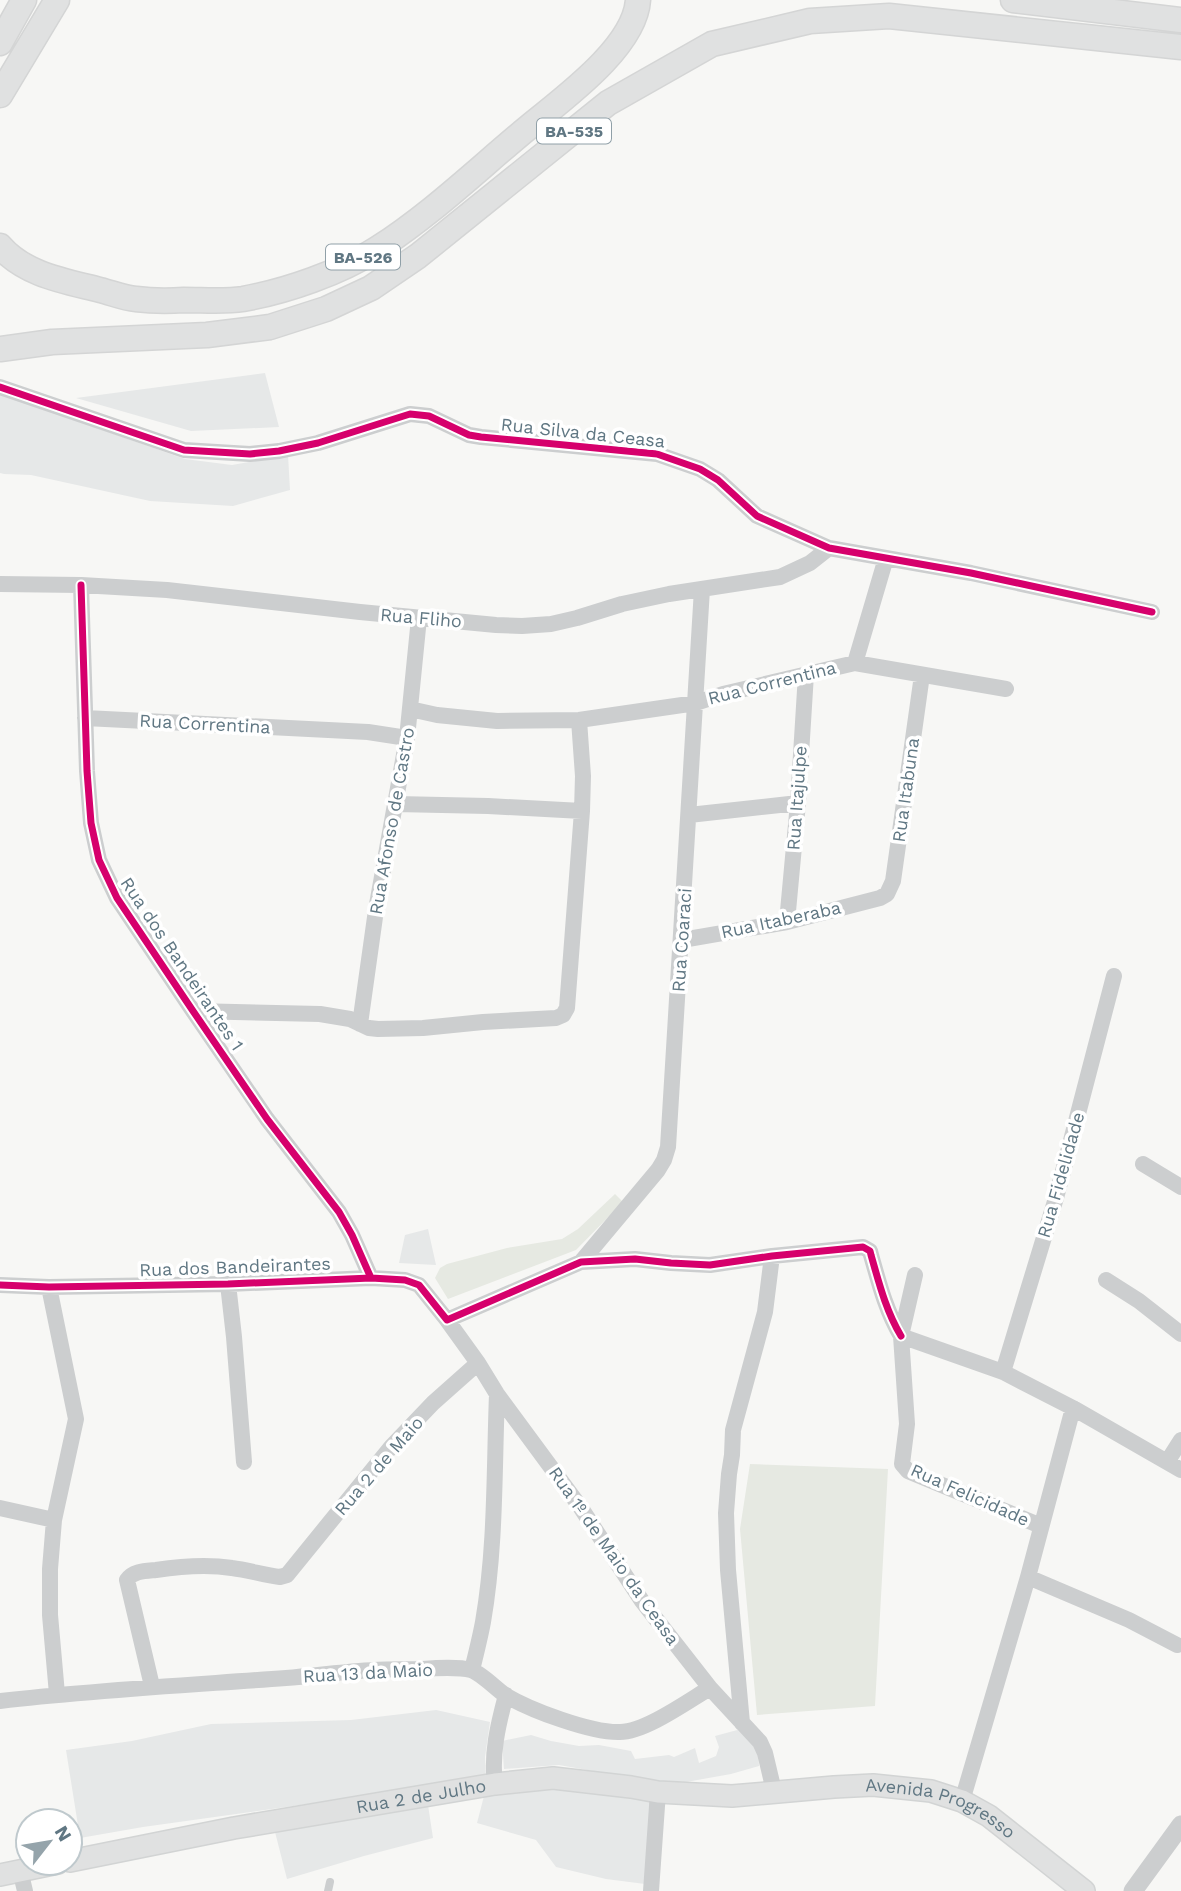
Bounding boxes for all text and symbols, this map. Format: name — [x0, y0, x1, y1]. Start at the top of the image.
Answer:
road number: BA-535 — [537, 119, 611, 144]
road number: BA-526 — [326, 244, 400, 270]
street label: Rua Silva da Ceasa — [500, 413, 666, 452]
street label: Rua Fliho — [379, 603, 463, 632]
street label: Rua Correntina — [706, 656, 838, 709]
street label: Rua Correntina — [139, 710, 271, 737]
street label: Rua Afonso de Castro — [365, 726, 418, 916]
street label: Rua Itabuna — [888, 736, 923, 844]
street label: Rua Itajulpe — [782, 745, 811, 851]
street label: Rua dos Bandeirantes 1 — [117, 873, 248, 1054]
street label: Rua Coaraci — [667, 887, 696, 993]
street label: Rua Itaberaba — [719, 897, 843, 942]
street label: Rua Fidelidade — [1033, 1110, 1088, 1240]
street label: Rua dos Bandeirantes — [139, 1253, 331, 1280]
street label: Rua 2 de Maio — [330, 1412, 427, 1519]
street label: Rua Felicidade — [908, 1459, 1033, 1530]
street label: Rua 1º de Maio da Ceasa — [545, 1463, 684, 1649]
street label: Rua 13 da Maio — [302, 1659, 434, 1686]
street label: Avenida Progresso — [865, 1774, 1020, 1843]
street label: Rua 2 de Julho — [354, 1775, 488, 1817]
north arrow — [14, 1807, 84, 1877]
text: N — [50, 1822, 77, 1845]

